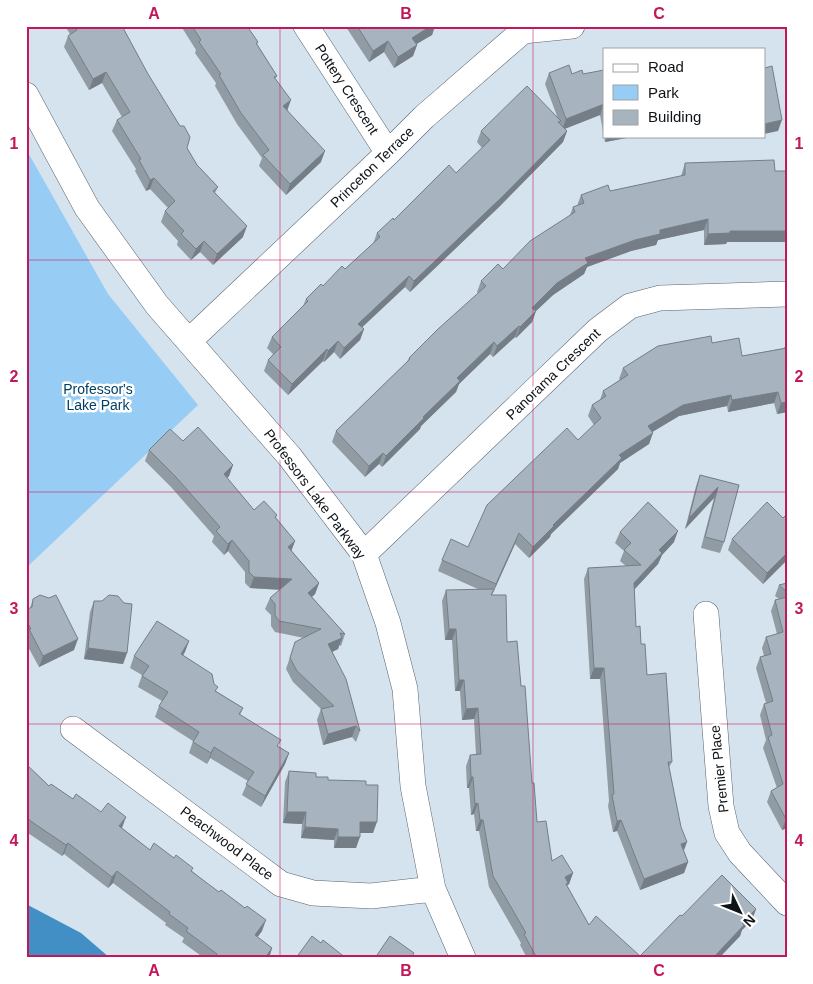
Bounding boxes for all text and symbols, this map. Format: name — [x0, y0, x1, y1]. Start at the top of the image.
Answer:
text: A — [148, 5, 160, 22]
text: B — [400, 5, 412, 22]
text: C — [653, 5, 665, 22]
street label: Pottery Crescent — [312, 41, 382, 137]
legend — [603, 48, 766, 138]
text: Road — [648, 58, 684, 75]
text: Park — [648, 84, 679, 101]
text: Building — [648, 108, 701, 125]
street label: Princeton Terrace — [327, 123, 417, 211]
text: 1 — [10, 135, 19, 152]
text: 1 — [795, 135, 804, 152]
street label: Panorama Crescent — [503, 325, 603, 423]
text: 2 — [10, 368, 19, 385]
text: 2 — [795, 368, 804, 385]
park label: Professor's Lake Park — [63, 381, 133, 413]
street label: Professors Lake Parkway — [261, 426, 369, 562]
text: 3 — [10, 600, 19, 617]
text: 3 — [795, 600, 804, 617]
street label: Premier Place — [706, 724, 732, 814]
street label: Peachwood Place — [177, 803, 277, 883]
text: 4 — [10, 832, 19, 849]
text: 4 — [795, 832, 804, 849]
north arrow — [716, 886, 766, 936]
text: N — [740, 912, 759, 930]
text: A — [148, 962, 160, 979]
text: B — [400, 962, 412, 979]
text: C — [653, 962, 665, 979]

